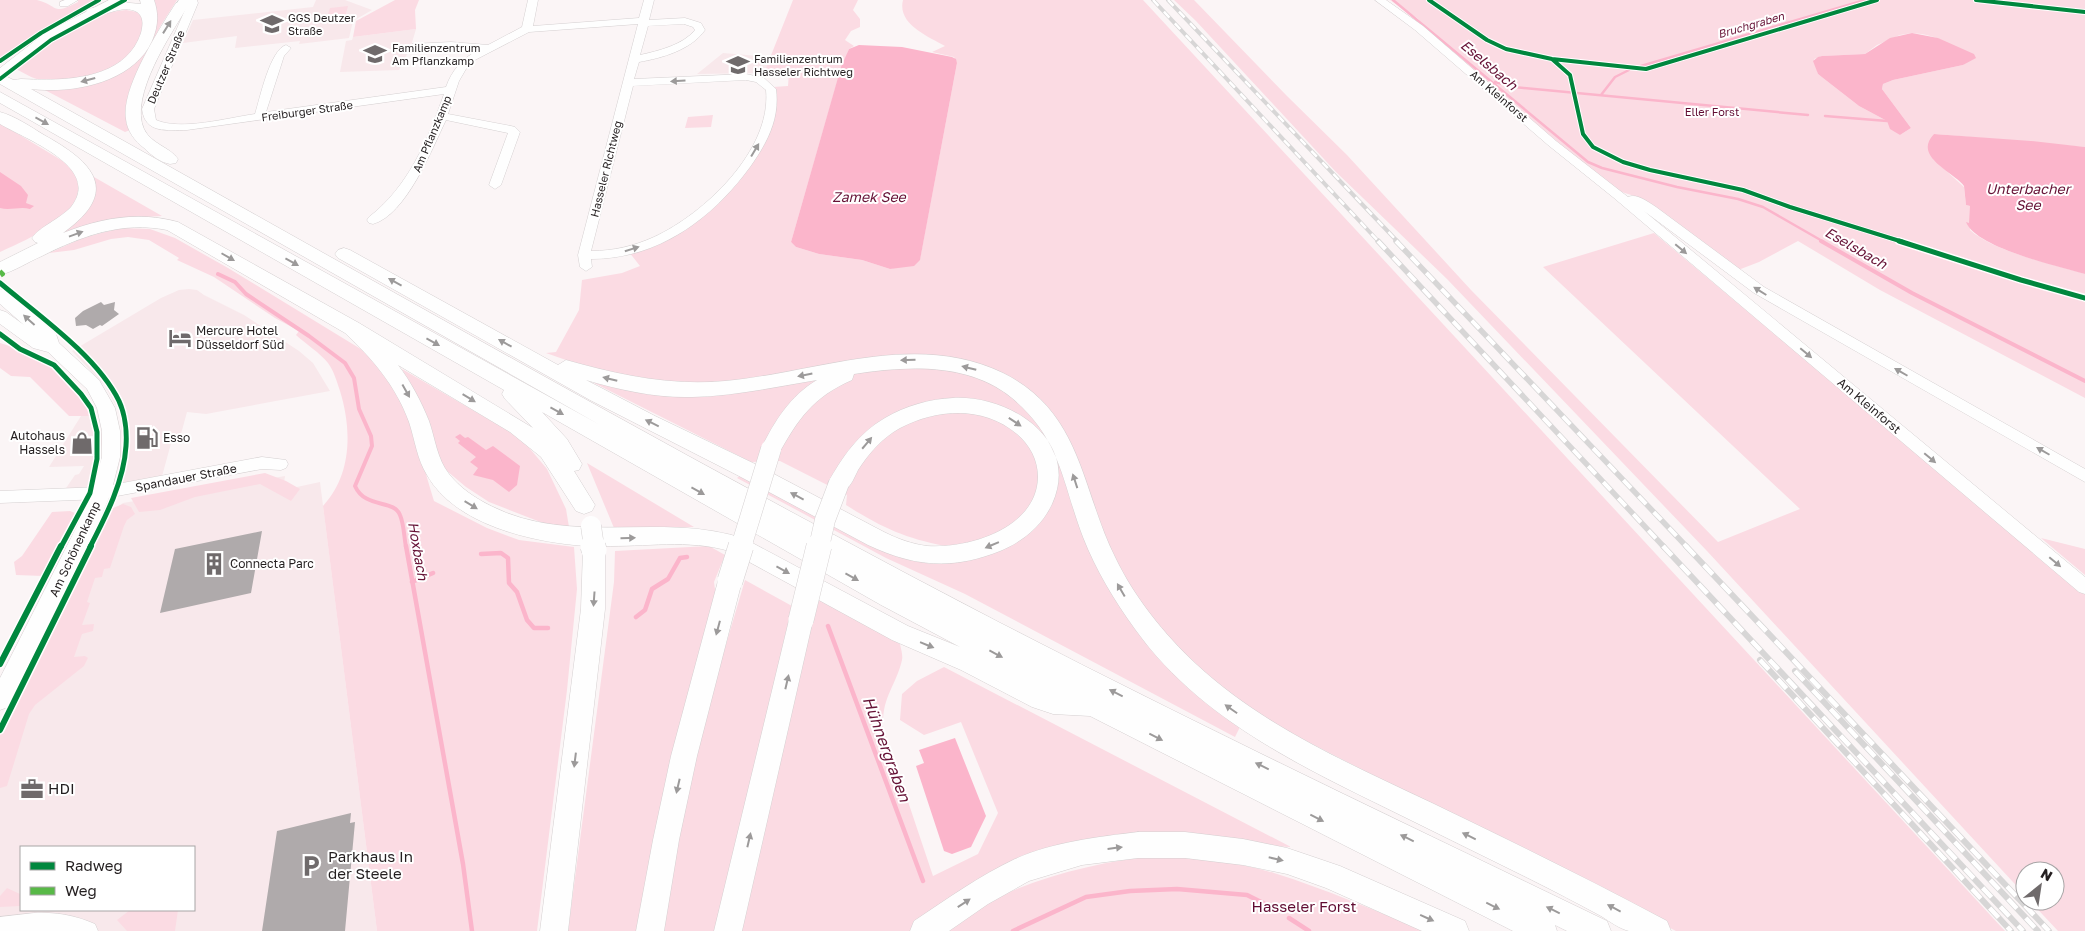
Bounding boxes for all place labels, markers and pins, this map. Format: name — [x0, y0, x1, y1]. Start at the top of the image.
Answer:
school or university icon: GGS Deutzer Straße — [259, 11, 285, 37]
place label: GGS Deutzer Straße — [288, 11, 356, 37]
school or university icon: Familienzentrum Am Pflanzkamp — [362, 41, 388, 67]
place label: Familienzentrum Am Pflanzkamp — [392, 41, 481, 67]
school or university icon: Familienzentrum Hasseler Richtweg — [725, 52, 751, 78]
place label: Familienzentrum Hasseler Richtweg — [754, 52, 853, 78]
place label: Mercure Hotel Düsseldorf Süd — [196, 323, 284, 352]
hotel icon: Mercure Hotel Düsseldorf Süd — [167, 325, 193, 351]
fuel station icon: Esso — [134, 425, 160, 451]
place label: Autohaus Hassels — [10, 428, 65, 457]
shop icon: Autohaus Hassels — [69, 430, 95, 456]
place label: Esso — [163, 430, 190, 445]
building icon: Connecta Parc — [201, 551, 227, 577]
place label: Connecta Parc — [230, 556, 314, 571]
office icon: HDI — [19, 776, 45, 802]
place label: HDI — [48, 779, 75, 797]
place label: Parkhaus In der Steele — [328, 847, 413, 882]
parking icon: Parkhaus In der Steele — [298, 853, 324, 879]

